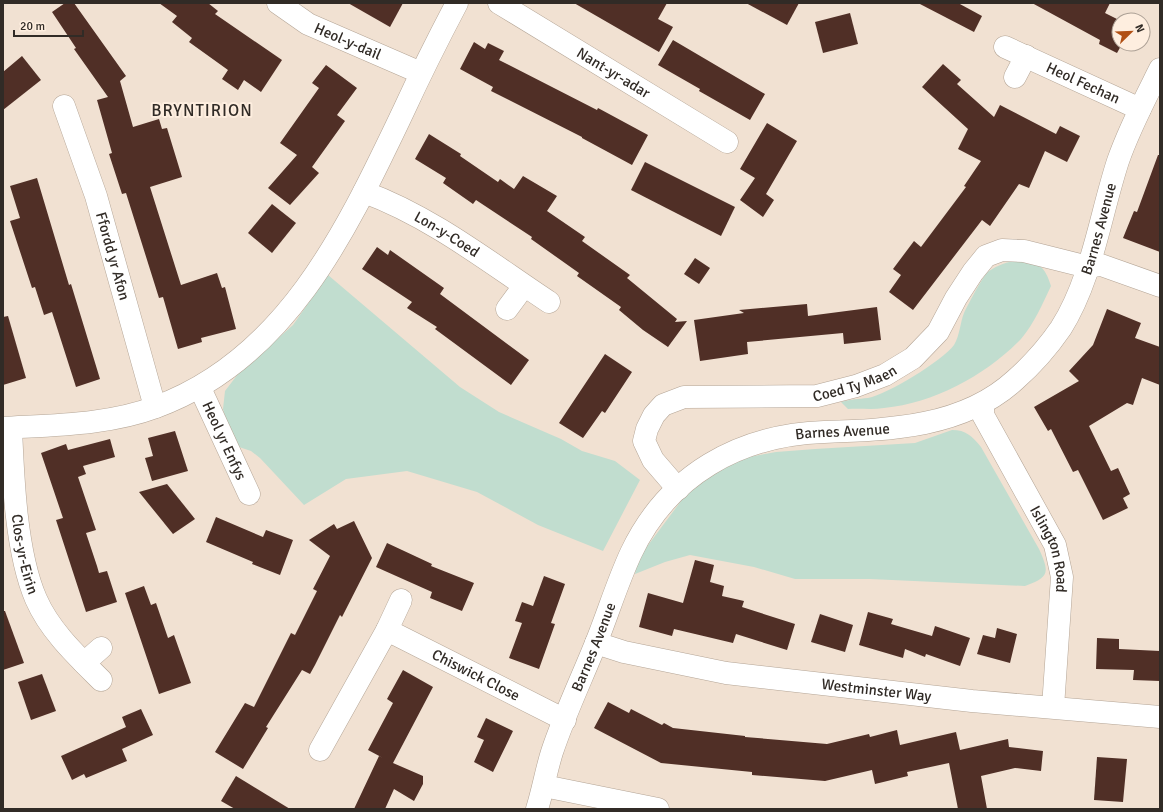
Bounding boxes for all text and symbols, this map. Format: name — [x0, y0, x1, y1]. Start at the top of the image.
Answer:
scale bar — [14, 12, 83, 38]
north arrow — [1111, 12, 1151, 52]
text: 20 m — [20, 19, 45, 34]
street label: Heol-y-dail — [312, 19, 384, 64]
text: N — [1132, 22, 1147, 34]
street label: Nant-yr-adar — [573, 43, 654, 102]
street label: Heol Fechan — [1043, 58, 1123, 108]
district label: BRYNTIRION — [151, 100, 253, 121]
street label: Barnes Avenue — [1077, 181, 1120, 277]
street label: Lon-y-Coed — [411, 207, 483, 261]
street label: Ffordd yr Afon — [92, 210, 134, 302]
street label: Coed Ty Maen — [811, 361, 900, 406]
street label: Heol yr Enfys — [198, 398, 250, 483]
street label: Barnes Avenue — [794, 419, 891, 443]
street label: Islington Road — [1026, 502, 1071, 593]
street label: Clos-yr-Eirin — [8, 513, 42, 597]
street label: Barnes Avenue — [568, 600, 619, 694]
street label: Chiswick Close — [429, 645, 523, 705]
street label: Westminster Way — [821, 675, 932, 705]

